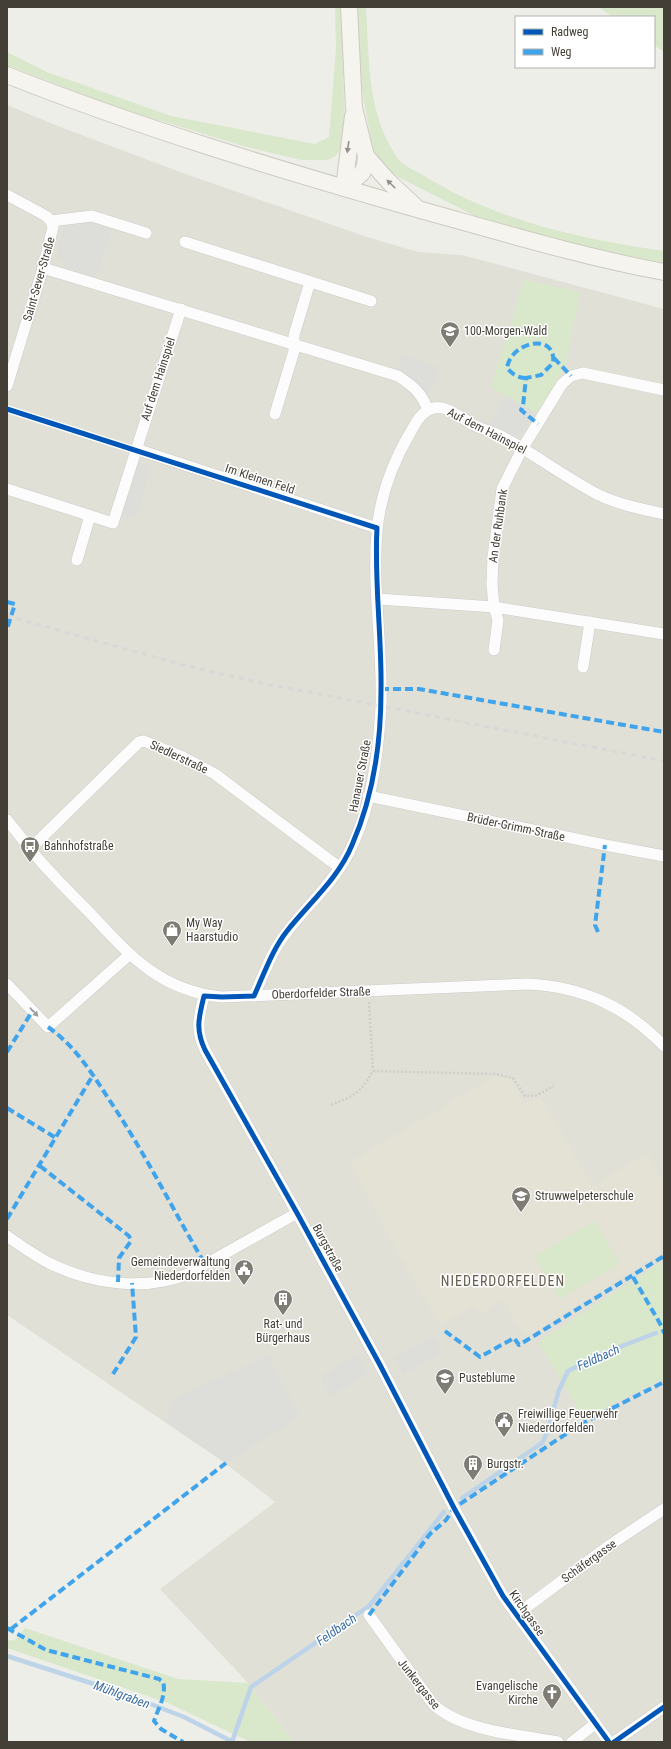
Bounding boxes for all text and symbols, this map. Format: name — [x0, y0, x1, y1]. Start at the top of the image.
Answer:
legend — [515, 16, 655, 68]
text: Radweg — [551, 25, 588, 39]
text: Weg — [551, 45, 572, 59]
one-way arrow — [345, 141, 351, 153]
one-way arrow — [386, 179, 396, 189]
street label: Saint-Sever-Straße — [20, 235, 58, 323]
school or university icon: 100-Morgen-Wald — [439, 320, 461, 348]
place label: 100-Morgen-Wald — [464, 324, 547, 338]
street label: Auf dem Hainspiel — [138, 336, 178, 422]
street label: Auf dem Hainspiel — [445, 405, 529, 457]
street label: Im Kleinen Feld — [223, 461, 297, 497]
street label: An der Ruhbank — [486, 488, 510, 564]
street label: Siedlerstraße — [148, 737, 211, 777]
street label: Hanauer Straße — [346, 738, 374, 813]
street label: Brüder-Grimm-Straße — [466, 810, 567, 844]
bus stop icon: Bahnhofstraße — [19, 835, 41, 863]
place label: Bahnhofstraße — [44, 839, 114, 853]
place label: My Way Haarstudio — [186, 916, 238, 944]
shop icon: My Way Haarstudio — [161, 919, 183, 947]
street label: Oberdorfelder Straße — [271, 984, 371, 1002]
one-way arrow — [29, 1007, 39, 1017]
school or university icon: Struwwelpeterschule — [510, 1185, 532, 1213]
place label: Struwwelpeterschule — [535, 1189, 634, 1203]
street label: Burgstraße — [310, 1222, 347, 1275]
place label: Gemeindeverwaltung Niederdorfelden — [131, 1255, 230, 1283]
public building icon: Gemeindeverwaltung Niederdorfelden — [233, 1258, 255, 1286]
district label: NIEDERDORFELDEN — [441, 1273, 565, 1289]
building icon: Rat- und Bürgerhaus — [272, 1288, 294, 1316]
place label: Rat- und Bürgerhaus — [256, 1317, 310, 1345]
water label: Feldbach — [575, 1341, 622, 1373]
school or university icon: Pusteblume — [434, 1367, 456, 1395]
place label: Pusteblume — [459, 1371, 516, 1385]
place label: Freiwillige Feuerwehr Niederdorfelden — [518, 1407, 618, 1435]
public building icon: Freiwillige Feuerwehr Niederdorfelden — [493, 1410, 515, 1438]
building icon: Burgstr. — [462, 1453, 484, 1481]
place label: Burgstr. — [487, 1457, 524, 1471]
street label: Schäfergasse — [559, 1536, 619, 1586]
street label: Kirchgasse — [506, 1588, 548, 1639]
water label: Feldbach — [313, 1610, 359, 1649]
street label: Junkergasse — [395, 1656, 443, 1712]
water label: Mühlgraben — [92, 1677, 152, 1712]
place label: Evangelische Kirche — [476, 1679, 538, 1707]
church icon: Evangelische Kirche — [541, 1682, 563, 1710]

